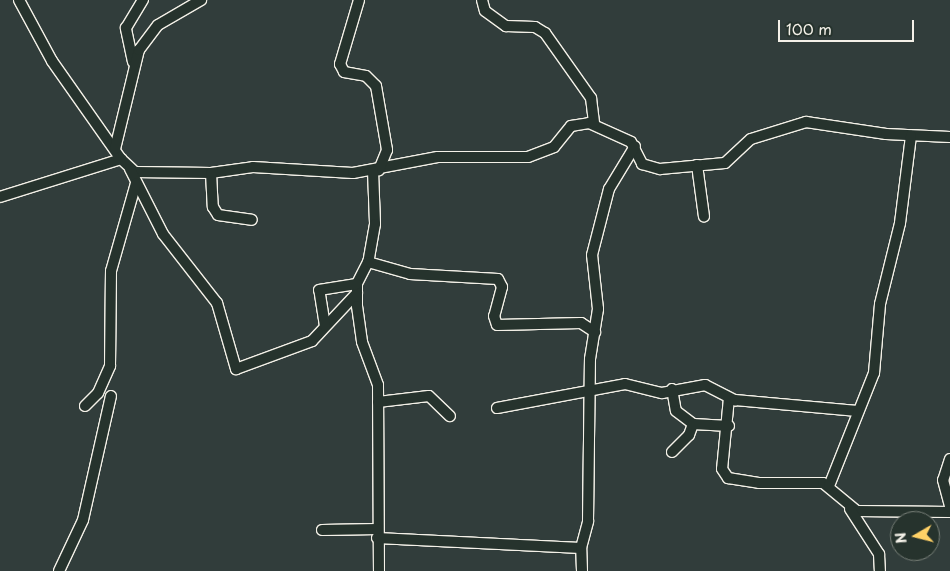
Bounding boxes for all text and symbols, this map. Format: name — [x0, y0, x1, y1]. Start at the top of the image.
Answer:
scale bar — [780, 10, 916, 42]
text: 100 m — [786, 17, 832, 40]
north arrow — [890, 511, 940, 561]
text: N — [889, 531, 912, 545]

